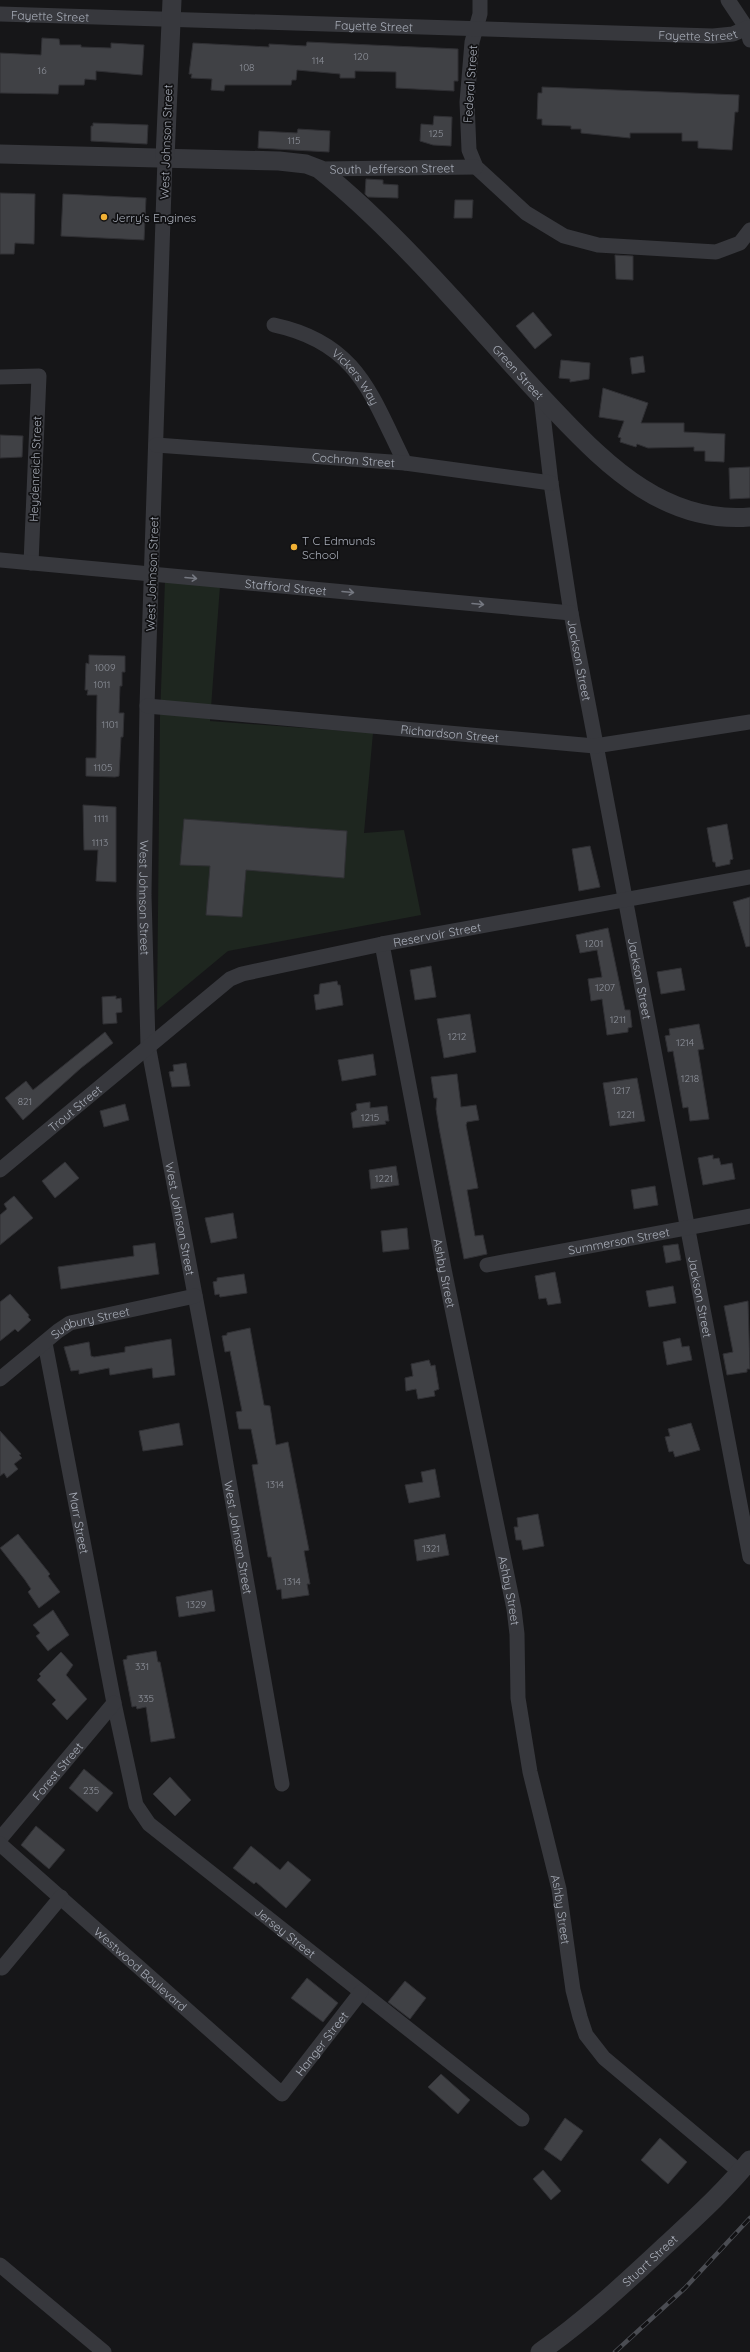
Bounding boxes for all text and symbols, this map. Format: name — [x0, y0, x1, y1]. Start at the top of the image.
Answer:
street label: Fayette Street — [11, 7, 89, 24]
street label: Fayette Street — [334, 17, 413, 34]
street label: Fayette Street — [658, 26, 739, 44]
street label: Federal Street — [460, 45, 480, 123]
house number: 120 — [353, 50, 369, 63]
house number: 114 — [312, 54, 324, 67]
house number: 108 — [239, 61, 255, 74]
house number: 16 — [37, 64, 47, 77]
street label: West Johnson Street — [156, 84, 176, 200]
house number: 125 — [429, 127, 443, 140]
house number: 115 — [288, 134, 300, 147]
street label: South Jefferson Street — [330, 160, 454, 176]
place label: Jerry's Engines — [112, 210, 196, 225]
marker: Jerry's Engines — [99, 212, 109, 222]
street label: Green Street — [490, 341, 547, 402]
street label: Vickers Way — [329, 345, 383, 408]
street label: Heydenreich Street — [26, 416, 44, 522]
street label: Cochran Street — [312, 449, 395, 470]
street label: West Johnson Street — [142, 516, 162, 632]
place label: T C Edmunds School — [302, 533, 376, 562]
marker: T C Edmunds School — [289, 542, 299, 552]
one-way arrow — [184, 574, 197, 582]
street label: Stafford Street — [244, 575, 327, 598]
one-way arrow — [341, 589, 354, 596]
one-way arrow — [471, 601, 484, 608]
street label: Jackson Street — [565, 618, 595, 702]
house number: 1009 — [94, 661, 116, 674]
house number: 1011 — [93, 678, 111, 691]
house number: 1101 — [101, 718, 119, 731]
street label: Richardson Street — [400, 721, 500, 745]
house number: 1105 — [94, 761, 112, 774]
house number: 1111 — [94, 812, 108, 825]
house number: 1113 — [92, 836, 108, 849]
street label: West Johnson Street — [136, 840, 153, 955]
street label: Reservoir Street — [392, 919, 482, 949]
street label: Jackson Street — [625, 936, 655, 1020]
house number: 1201 — [585, 937, 603, 950]
house number: 1207 — [595, 981, 615, 994]
house number: 1211 — [610, 1013, 626, 1026]
house number: 1212 — [448, 1030, 467, 1043]
house number: 1214 — [676, 1036, 694, 1049]
house number: 1218 — [681, 1072, 699, 1085]
street label: Trout Street — [45, 1081, 104, 1135]
house number: 1217 — [612, 1084, 630, 1097]
house number: 821 — [18, 1095, 32, 1108]
house number: 1221 — [617, 1108, 635, 1121]
house number: 1215 — [361, 1111, 379, 1124]
street label: West Johnson Street — [163, 1161, 199, 1277]
house number: 1221 — [375, 1172, 393, 1185]
street label: Summerson Street — [567, 1224, 671, 1257]
street label: Ashby Street — [431, 1237, 459, 1309]
street label: Jackson Street — [686, 1255, 716, 1339]
street label: Sudbury Street — [47, 1303, 131, 1342]
house number: 1314 — [266, 1478, 284, 1491]
street label: West Johnson Street — [222, 1479, 256, 1595]
street label: Marr Street — [66, 1491, 93, 1555]
house number: 1321 — [422, 1542, 440, 1555]
street label: Ashby Street — [496, 1554, 523, 1626]
house number: 1314 — [283, 1575, 301, 1588]
house number: 1329 — [186, 1598, 206, 1611]
house number: 331 — [135, 1660, 149, 1673]
house number: 335 — [138, 1692, 154, 1705]
street label: Forest Street — [29, 1739, 86, 1803]
house number: 235 — [83, 1784, 99, 1797]
street label: Ashby Street — [548, 1873, 574, 1945]
street label: Jersey Street — [252, 1903, 319, 1961]
street label: Westwood Boulevard — [91, 1924, 190, 2014]
street label: Hanger Street — [292, 2008, 351, 2079]
street label: Stuart Street — [619, 2231, 680, 2289]

